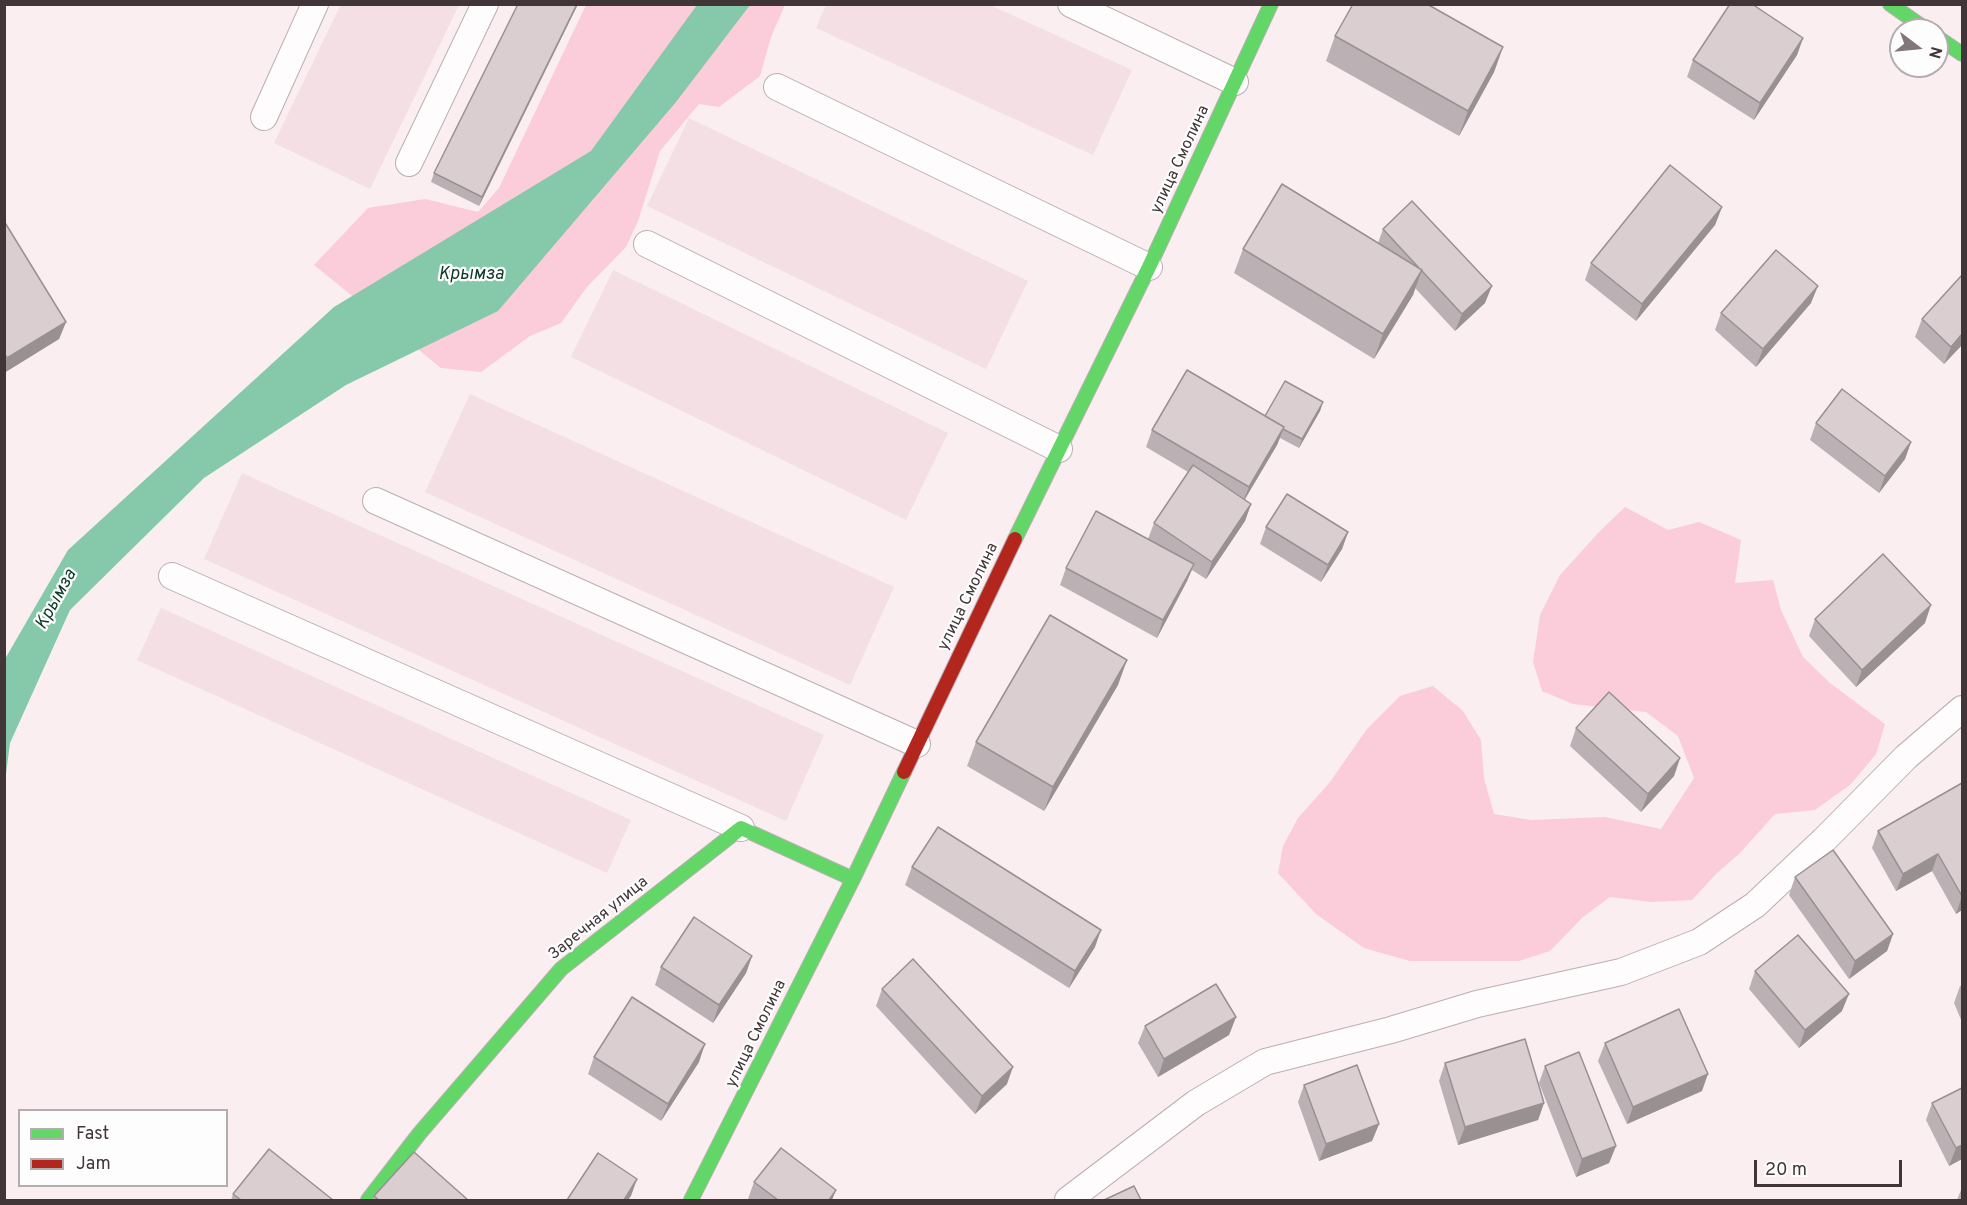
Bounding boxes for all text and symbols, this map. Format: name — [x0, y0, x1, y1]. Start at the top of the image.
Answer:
north arrow — [1889, 18, 1949, 78]
text: N — [1923, 44, 1946, 61]
street label: улица Смолина — [1147, 103, 1215, 217]
water label: Крымза — [438, 264, 504, 286]
street label: улица Смолина — [935, 540, 1003, 654]
water label: Крымза — [32, 566, 82, 634]
street label: Заречная улица — [545, 873, 653, 965]
street label: улица Смолина — [723, 977, 791, 1091]
legend — [18, 1109, 228, 1187]
text: Fast — [76, 1123, 109, 1146]
scale bar — [1757, 1148, 1906, 1186]
text: Jam — [76, 1153, 111, 1176]
text: 20 m — [1765, 1159, 1807, 1182]

